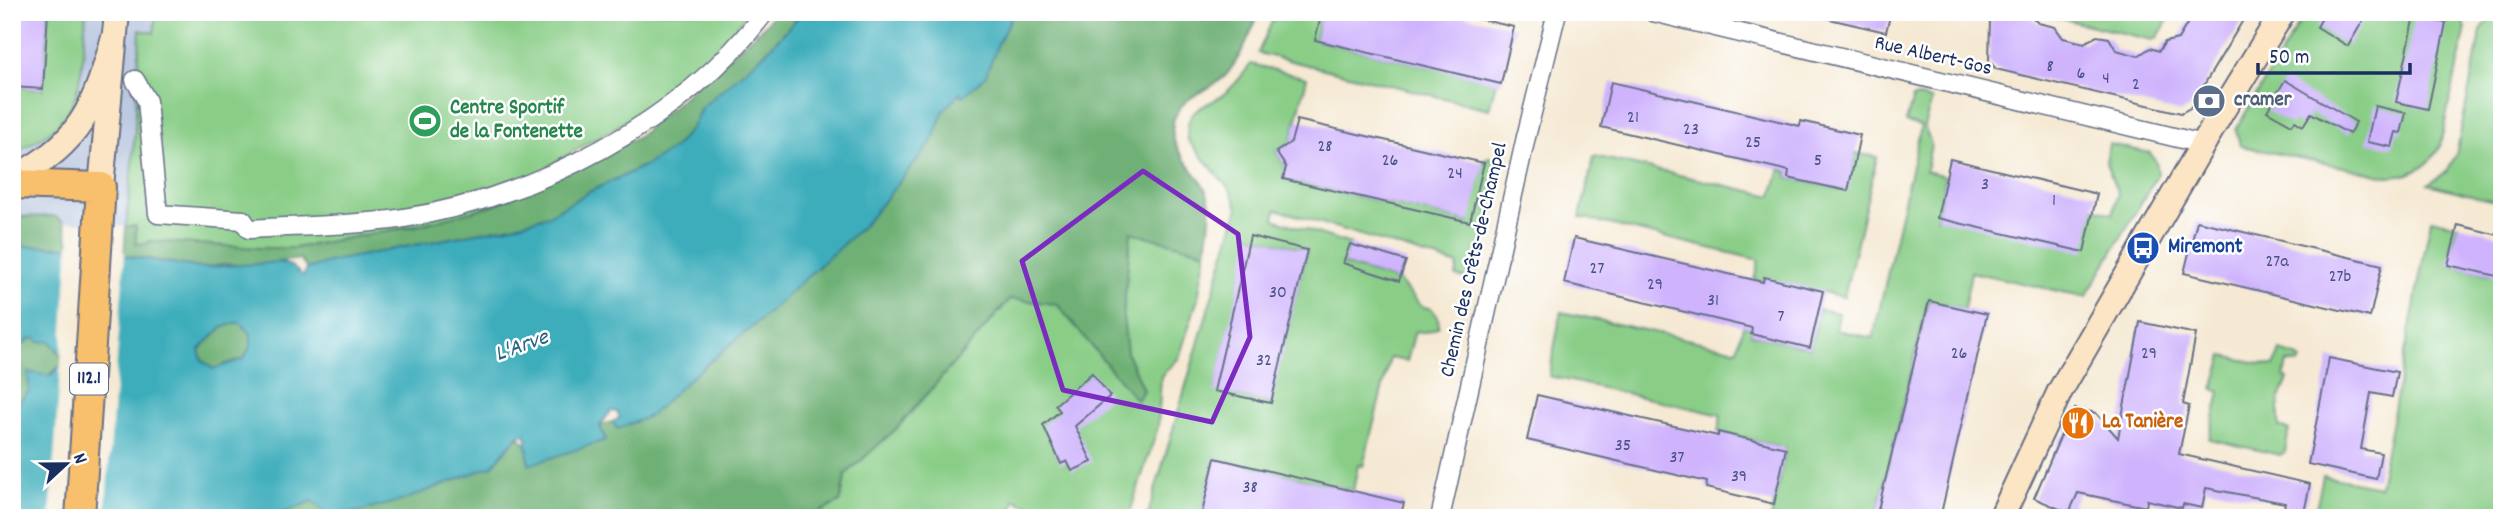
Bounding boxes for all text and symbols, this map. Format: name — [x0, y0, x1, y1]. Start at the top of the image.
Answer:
street label: Rue Albert-Gos — [1871, 29, 1995, 85]
scale bar — [2258, 32, 2411, 76]
text: 50 m — [2269, 44, 2309, 74]
house number: 8 — [2046, 55, 2054, 80]
house number: 6 — [2077, 62, 2085, 87]
house number: 4 — [2102, 67, 2110, 92]
house number: 2 — [2132, 73, 2140, 98]
bank icon: cramer — [2190, 82, 2228, 120]
place label: cramer — [2234, 86, 2293, 116]
place label: Centre Sportif de la Fontenette — [450, 94, 583, 148]
sports icon: Centre Sportif de la Fontenette — [406, 102, 444, 140]
house number: 21 — [1627, 106, 1639, 131]
house number: 23 — [1683, 118, 1699, 143]
house number: 25 — [1745, 131, 1761, 156]
house number: 28 — [1317, 135, 1333, 160]
street label: Chemin des Crêts-de-Champel — [1433, 140, 1517, 380]
house number: 26 — [1382, 149, 1398, 174]
house number: 5 — [1814, 149, 1822, 174]
house number: 24 — [1447, 162, 1463, 187]
house number: 3 — [1981, 173, 1989, 198]
house number: 1 — [2052, 189, 2056, 214]
bus stop icon: Miremont — [2124, 229, 2162, 267]
place label: Miremont — [2168, 233, 2243, 263]
house number: 27a — [2265, 250, 2289, 275]
house number: 27 — [1590, 257, 1604, 282]
house number: 27b — [2329, 265, 2351, 290]
house number: 29 — [1647, 273, 1663, 298]
house number: 30 — [1269, 281, 1287, 306]
house number: 31 — [1707, 289, 1719, 314]
house number: 7 — [1778, 305, 1785, 330]
water label: L'Arve — [491, 321, 555, 372]
house number: 26 — [1951, 342, 1967, 367]
house number: 29 — [2141, 342, 2157, 367]
house number: 32 — [1256, 349, 1272, 374]
road number: 112.1 — [70, 364, 108, 394]
restaurant icon: La Tanière — [2059, 404, 2097, 442]
place label: La Tanière — [2102, 408, 2183, 438]
north arrow — [32, 428, 102, 498]
house number: 35 — [1615, 434, 1631, 459]
house number: 37 — [1670, 446, 1685, 471]
text: N — [64, 450, 93, 468]
house number: 39 — [1731, 465, 1747, 490]
house number: 38 — [1242, 476, 1258, 501]

